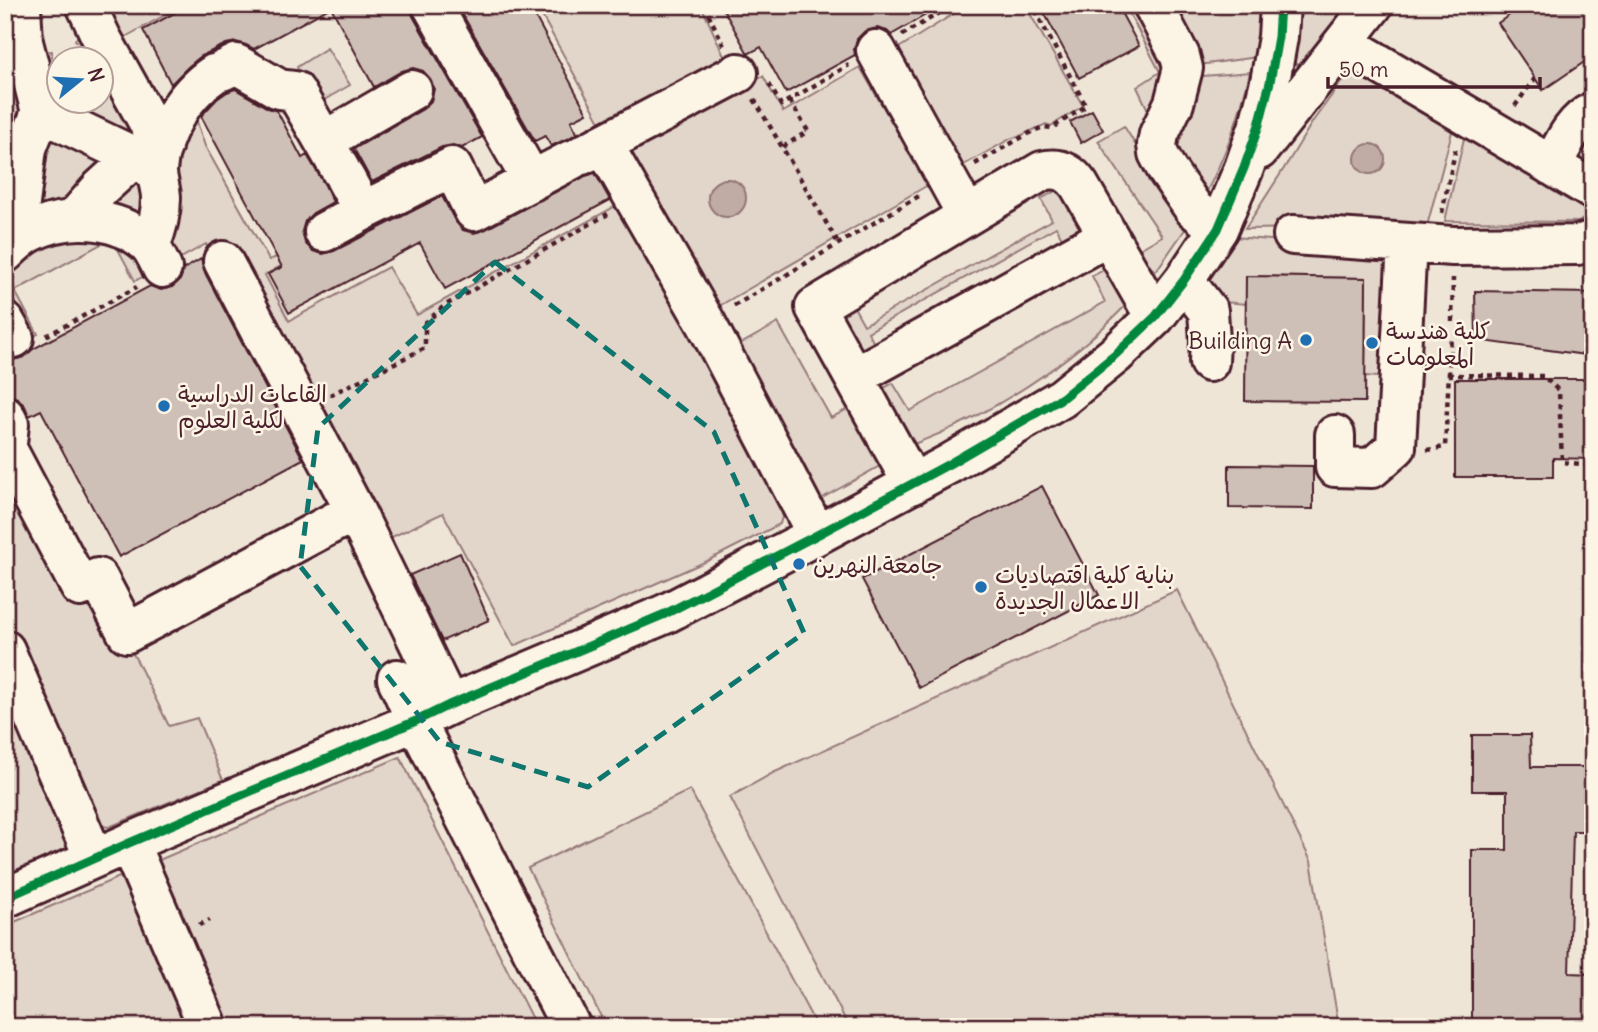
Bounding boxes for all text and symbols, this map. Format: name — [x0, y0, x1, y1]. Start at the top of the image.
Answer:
north arrow — [46, 46, 116, 116]
scale bar — [1328, 46, 1540, 90]
text: 50 m — [1339, 56, 1388, 83]
text: N — [83, 65, 110, 85]
place label: كلية هندسة المعلومات — [1386, 316, 1491, 371]
place label: Building A — [1188, 326, 1292, 355]
marker: Building A — [1298, 332, 1314, 348]
marker: كلية هندسة المعلومات — [1364, 335, 1380, 351]
place label: القاعات الدراسية لكلية العلوم — [178, 379, 327, 438]
marker: القاعات الدراسية لكلية العلوم — [156, 398, 172, 414]
place label: جامعة النهرين — [813, 550, 942, 579]
marker: جامعة النهرين — [791, 556, 807, 572]
place label: بناية كلية اقتصاديات الاعمال الجديدة — [995, 560, 1174, 615]
marker: بناية كلية اقتصاديات الاعمال الجديدة — [973, 579, 989, 595]

